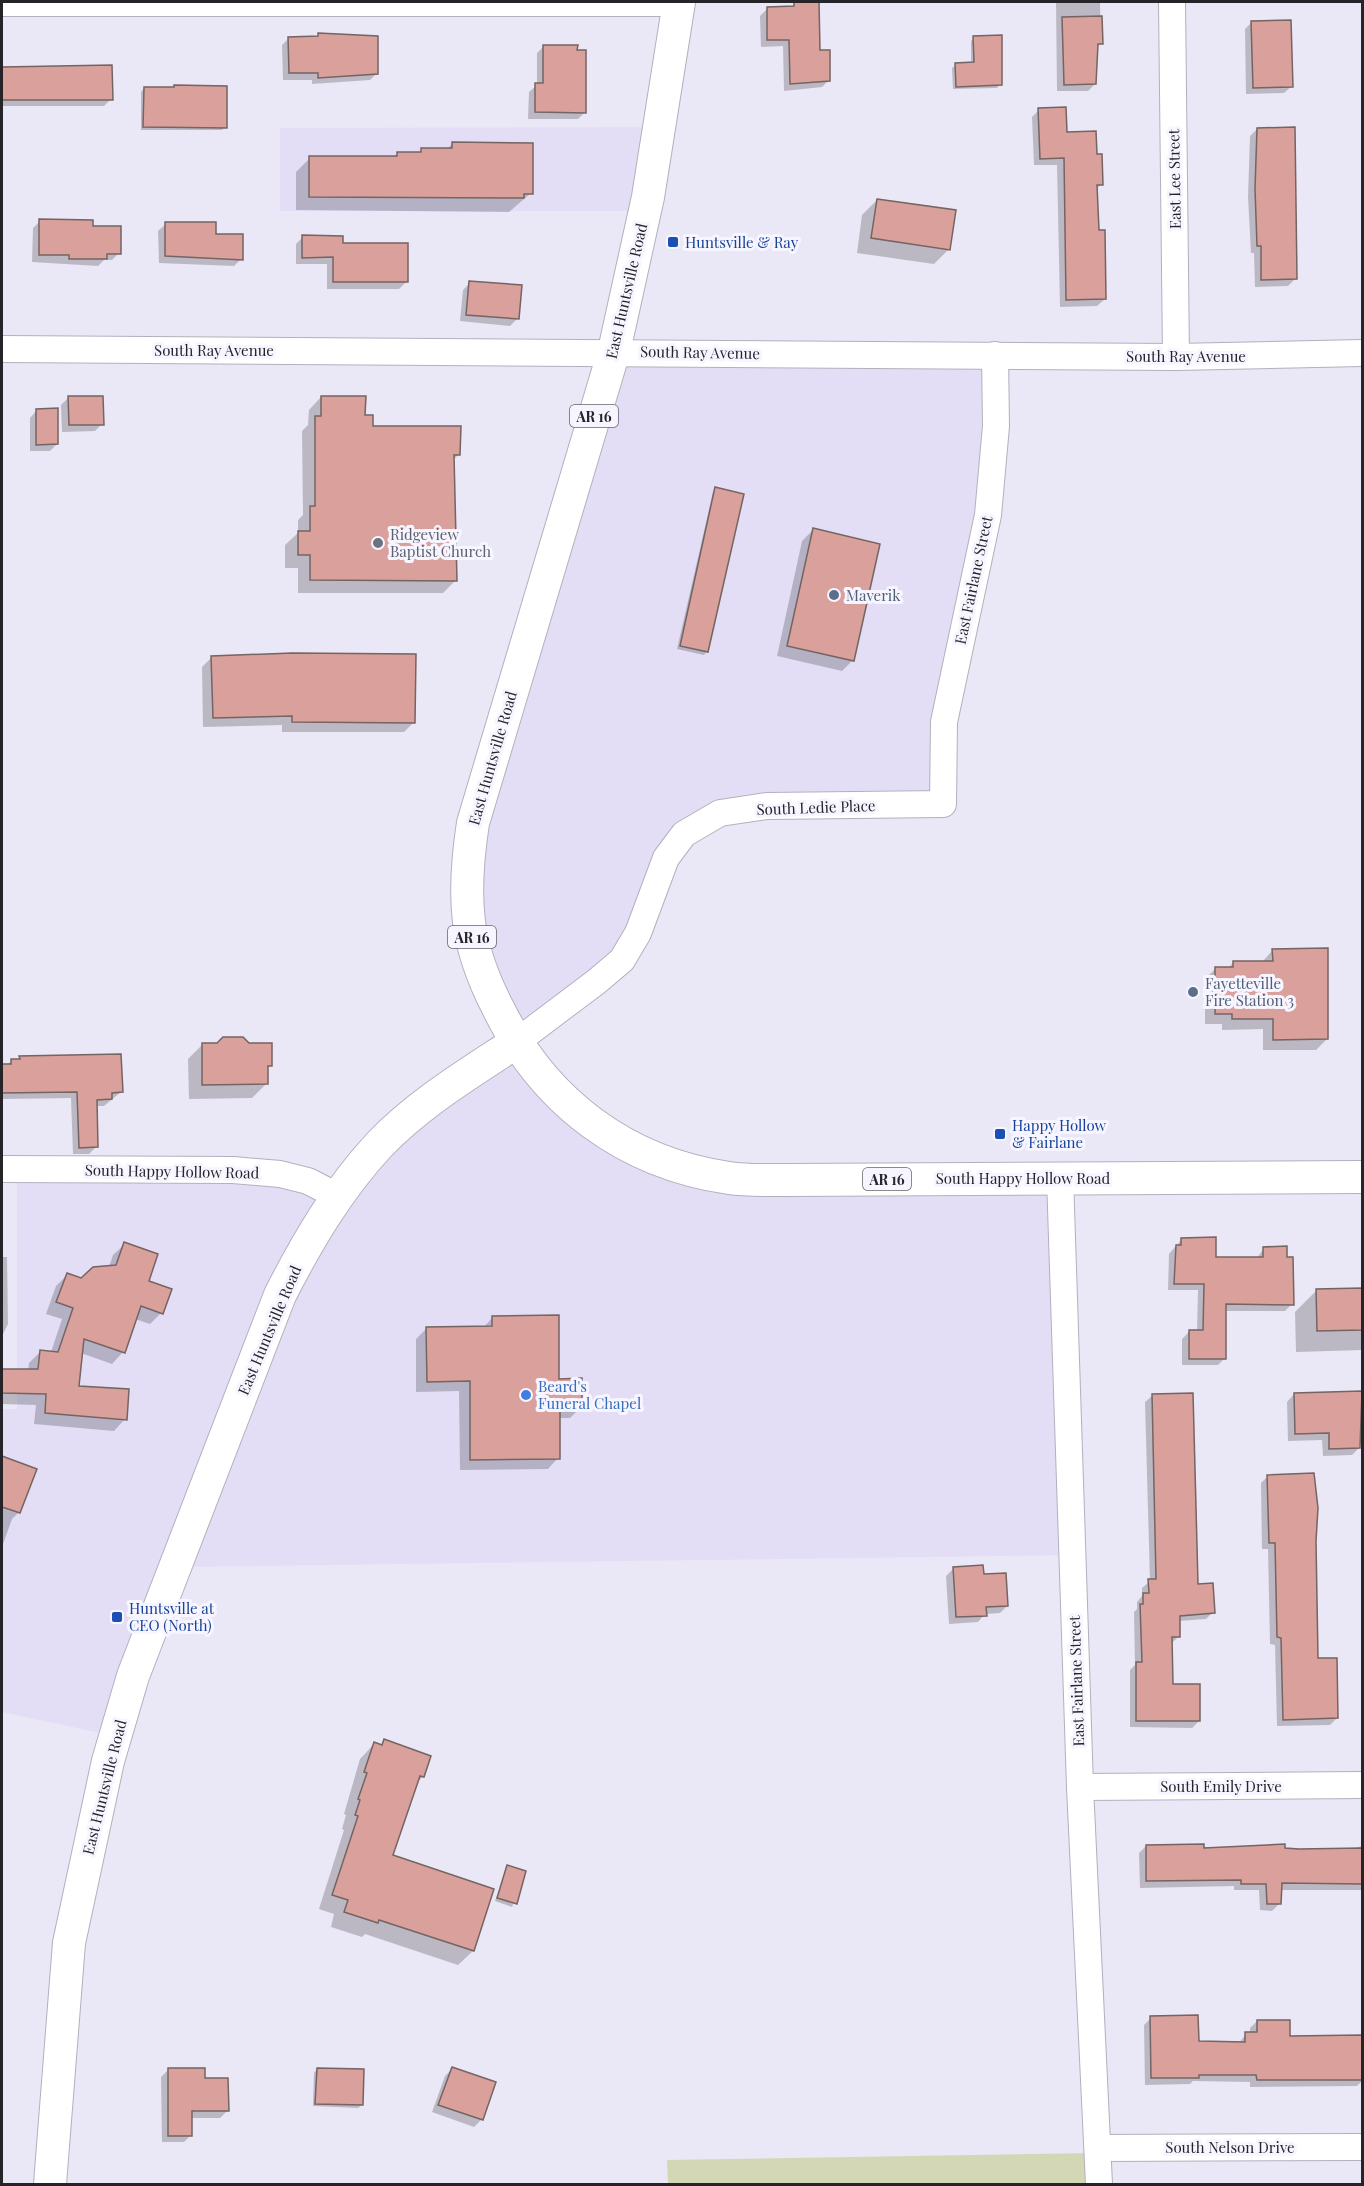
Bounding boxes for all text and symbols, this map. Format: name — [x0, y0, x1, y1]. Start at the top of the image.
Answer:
street label: East Lee Street — [1163, 128, 1185, 229]
street label: East Huntsville Road — [601, 221, 651, 361]
place label: Huntsville & Ray — [685, 232, 799, 252]
marker: Huntsville & Ray — [666, 235, 680, 249]
street label: South Ray Avenue — [154, 340, 274, 360]
street label: South Ray Avenue — [640, 341, 760, 363]
street label: South Ray Avenue — [1126, 346, 1246, 366]
road number: AR 16 — [570, 405, 618, 427]
street label: East Fairlane Street — [950, 513, 997, 646]
place label: Ridgeview Baptist Church — [390, 524, 491, 561]
marker: Ridgeview Baptist Church — [371, 536, 385, 550]
place label: Maverik — [846, 585, 901, 605]
marker: Maverik — [827, 588, 841, 602]
street label: East Huntsville Road — [463, 688, 521, 827]
street label: South Ledie Place — [756, 795, 876, 819]
road number: AR 16 — [448, 926, 496, 948]
place label: Fayetteville Fire Station 3 — [1205, 973, 1294, 1010]
marker: Fayetteville Fire Station 3 — [1186, 985, 1200, 999]
place label: Happy Hollow & Fairlane — [1012, 1115, 1107, 1152]
marker: Happy Hollow & Fairlane — [993, 1127, 1007, 1141]
street label: South Happy Hollow Road — [85, 1159, 260, 1183]
road number: AR 16 — [863, 1168, 911, 1190]
street label: South Happy Hollow Road — [936, 1168, 1111, 1188]
street label: East Huntsville Road — [233, 1262, 305, 1398]
place label: Beard's Funeral Chapel — [538, 1376, 641, 1413]
marker: Beard's Funeral Chapel — [519, 1388, 533, 1402]
place label: Huntsville at CEO (North) — [129, 1598, 215, 1635]
marker: Huntsville at CEO (North) — [110, 1610, 124, 1624]
street label: East Fairlane Street — [1064, 1615, 1088, 1747]
street label: East Huntsville Road — [78, 1717, 131, 1857]
street label: South Emily Drive — [1160, 1776, 1282, 1796]
street label: South Nelson Drive — [1165, 2137, 1295, 2157]

